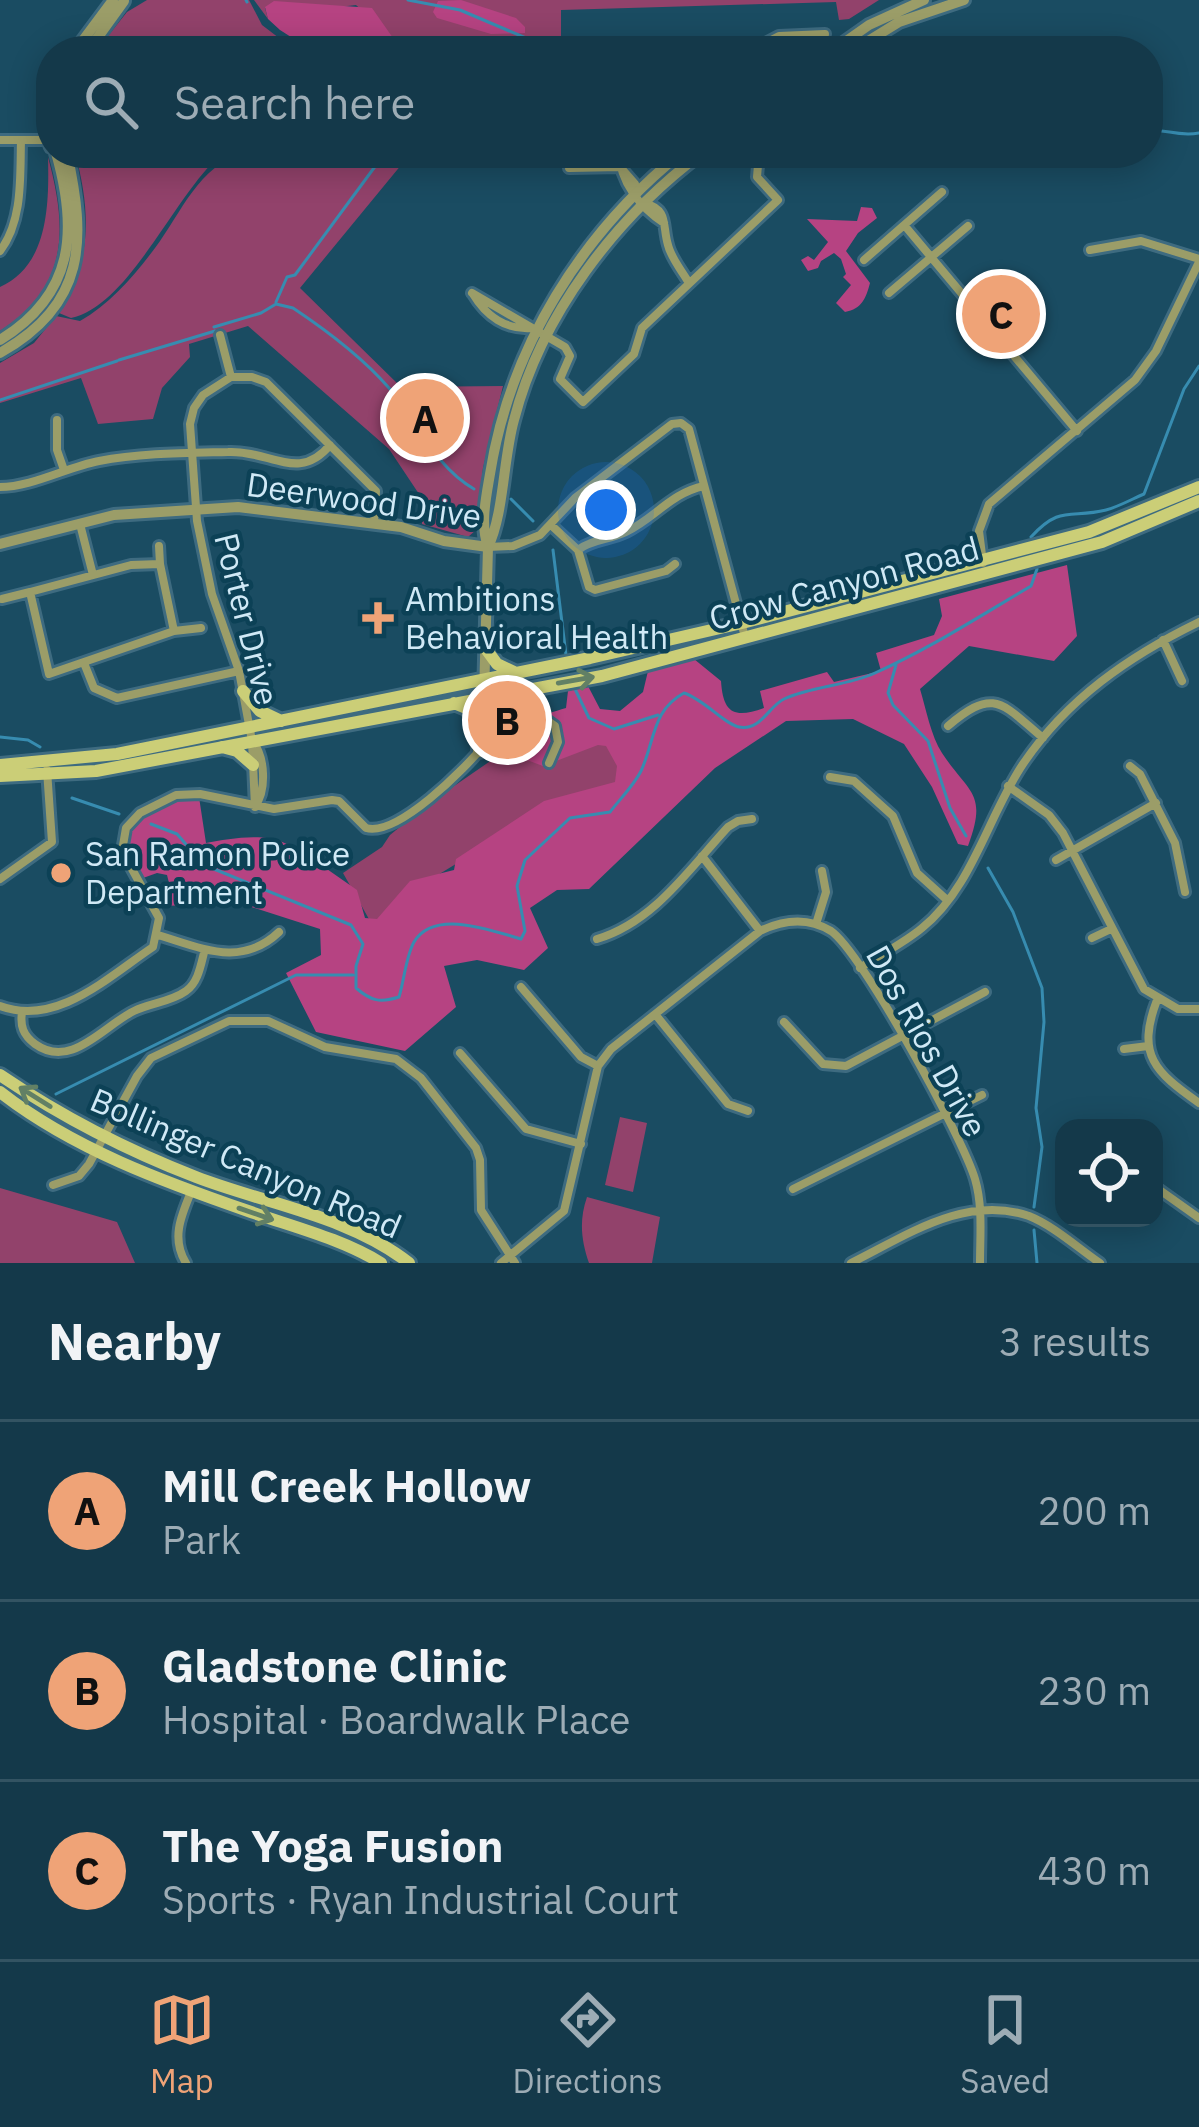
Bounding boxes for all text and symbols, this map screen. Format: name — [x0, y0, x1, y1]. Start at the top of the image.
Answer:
search box — [36, 36, 1163, 168]
icon: search — [78, 69, 144, 135]
text: Search here — [174, 73, 415, 131]
pin: C — [962, 269, 1040, 359]
pin: A — [386, 373, 464, 463]
street label: Deerwood Drive — [244, 462, 484, 537]
your location — [576, 480, 636, 540]
street label: Crow Canyon Road — [704, 526, 984, 639]
street label: Porter Drive — [205, 528, 290, 710]
place label: Ambitions Behavioral Health — [405, 577, 668, 658]
marker: Ambitions Behavioral Health — [362, 602, 394, 634]
one-way arrow — [556, 668, 595, 690]
pin: B — [468, 675, 546, 765]
place label: San Ramon Police Department — [85, 832, 350, 913]
marker: San Ramon Police Department — [48, 860, 74, 886]
street label: Dos Rios Drive — [857, 937, 998, 1144]
street label: Bollinger Canyon Road — [84, 1078, 408, 1248]
one-way arrow — [19, 1085, 53, 1110]
map controls — [1055, 1119, 1163, 1227]
button: locate — [1055, 1119, 1163, 1227]
one-way arrow — [237, 1205, 274, 1226]
text: Nearby — [48, 1308, 221, 1374]
text: 3 results — [999, 1316, 1151, 1367]
text: Mill Creek Hollow — [162, 1456, 531, 1514]
text: A — [74, 1485, 100, 1536]
text: 200 m — [1038, 1485, 1151, 1536]
text: Park — [162, 1514, 241, 1565]
text: Gladstone Clinic — [162, 1636, 507, 1694]
text: B — [74, 1665, 100, 1716]
text: 230 m — [1038, 1665, 1151, 1716]
text: Hospital · Boardwalk Place — [162, 1694, 631, 1745]
text: The Yoga Fusion — [162, 1816, 504, 1874]
text: C — [74, 1845, 100, 1896]
text: 430 m — [1038, 1845, 1151, 1896]
text: Sports · Ryan Industrial Court — [162, 1874, 679, 1925]
tab: Map — [149, 1987, 215, 2102]
tab: Directions — [513, 1987, 663, 2102]
tab: Saved — [960, 1987, 1050, 2102]

